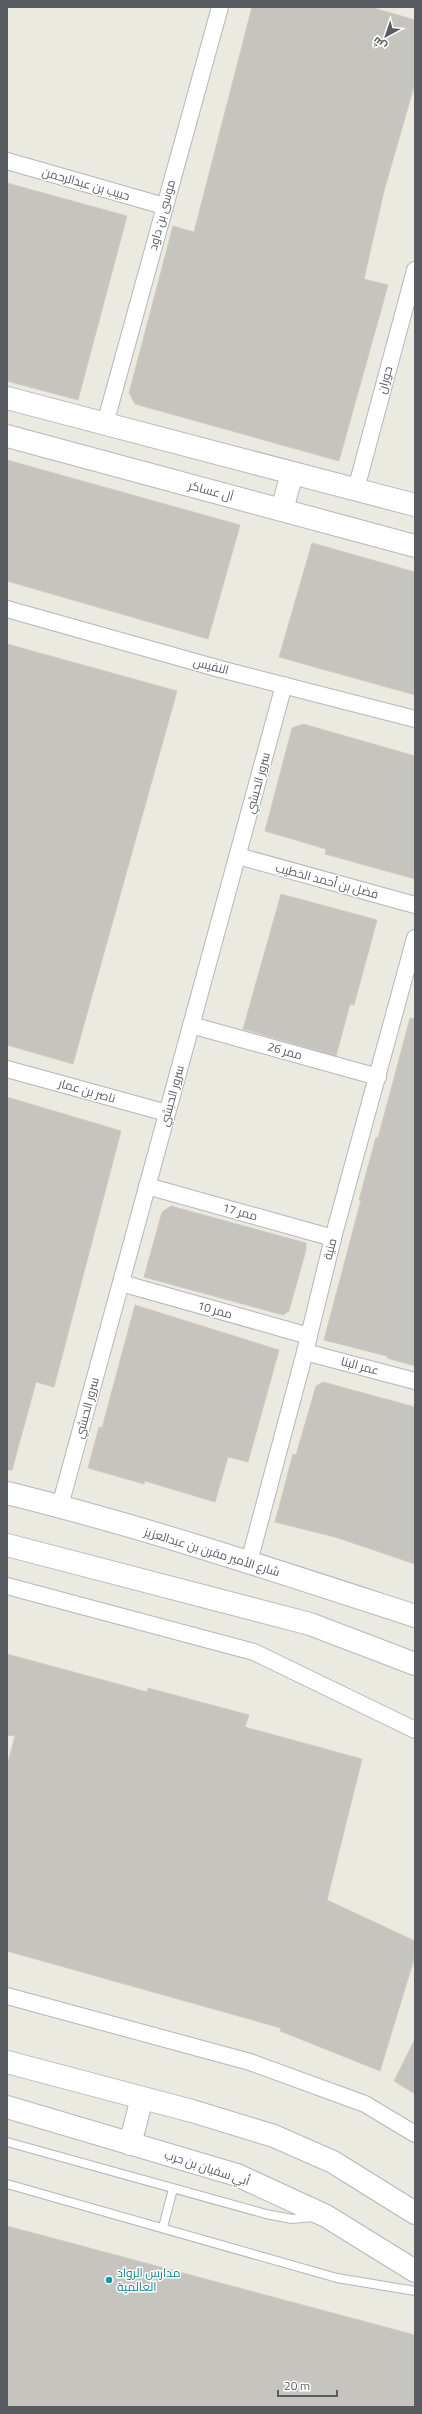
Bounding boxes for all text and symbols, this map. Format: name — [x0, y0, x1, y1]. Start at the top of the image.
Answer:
north arrow — [366, 16, 406, 56]
text: ش — [369, 33, 390, 54]
street label: حبيب بن عبدالرحمن — [40, 162, 132, 205]
street label: موسى بن داود — [143, 178, 180, 252]
street label: حوران — [372, 364, 397, 396]
street label: آل عساكر — [186, 475, 237, 506]
street label: النفيس — [191, 652, 231, 679]
street label: سرور الحبشي — [240, 750, 276, 816]
street label: فضل بن أحمد الخطيب — [274, 858, 381, 903]
street label: ممر 26 — [265, 1036, 305, 1065]
street label: سرور الحبشي — [154, 1063, 190, 1129]
street label: ناصر بن عمار — [55, 1073, 118, 1108]
street label: ممر 17 — [221, 1198, 260, 1225]
street label: منية — [318, 1236, 341, 1262]
street label: ممر 10 — [195, 1295, 235, 1324]
street label: عمر البنا — [339, 1351, 381, 1380]
street label: سرور الحبشي — [69, 1375, 105, 1441]
street label: شارع الأمير مقرن بن عبدالعزيز — [141, 1522, 282, 1581]
street label: أبي سفيان بن حرب — [162, 2145, 252, 2191]
place label: مدارس الرواد العالمية — [117, 2263, 180, 2296]
marker: مدارس الرواد العالمية — [104, 2275, 114, 2285]
scale bar — [278, 2372, 337, 2398]
text: 20 m — [284, 2376, 310, 2395]

